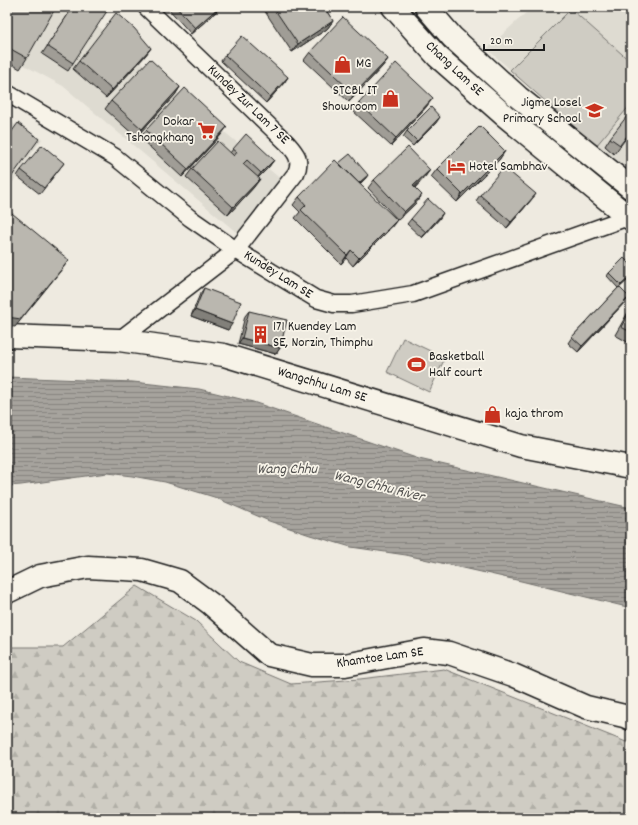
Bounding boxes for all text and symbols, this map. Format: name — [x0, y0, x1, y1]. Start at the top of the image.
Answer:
scale bar — [484, 26, 544, 52]
text: 20 m — [490, 33, 513, 50]
street label: Chang Lam SE — [420, 37, 488, 102]
shop icon: MG — [333, 54, 353, 74]
place label: MG — [356, 54, 371, 74]
street label: Kundey Zur Lam 7 SE — [202, 61, 294, 150]
place label: STCBL IT Showroom — [322, 81, 377, 117]
shop icon: STCBL IT Showroom — [380, 89, 400, 109]
place label: Jigme Losel Primary School — [503, 93, 582, 129]
school or university icon: Jigme Losel Primary School — [584, 101, 604, 121]
place label: Dokar Tshongkhang — [126, 112, 195, 148]
supermarket icon: Dokar Tshongkhang — [197, 120, 217, 140]
hotel icon: Hotel Sambhav — [446, 157, 466, 177]
place label: Hotel Sambhav — [469, 157, 548, 177]
street label: Kundey Lam SE — [240, 246, 317, 305]
place label: 171 Kuendey Lam SE, Norzin, Thimphu — [273, 317, 373, 353]
building icon: 171 Kuendey Lam SE, Norzin, Thimphu — [250, 325, 270, 345]
place label: Basketball Half court — [429, 347, 485, 383]
sports icon: Basketball Half court — [406, 355, 426, 375]
street label: Wangchhu Lam SE — [275, 362, 370, 408]
shop icon: kaja throm — [482, 404, 502, 424]
place label: kaja throm — [505, 404, 563, 424]
water label: Wang Chhu — [257, 459, 319, 481]
water label: Wang Chhu River — [332, 465, 428, 509]
street label: Khamtoe Lam SE — [335, 642, 425, 674]

